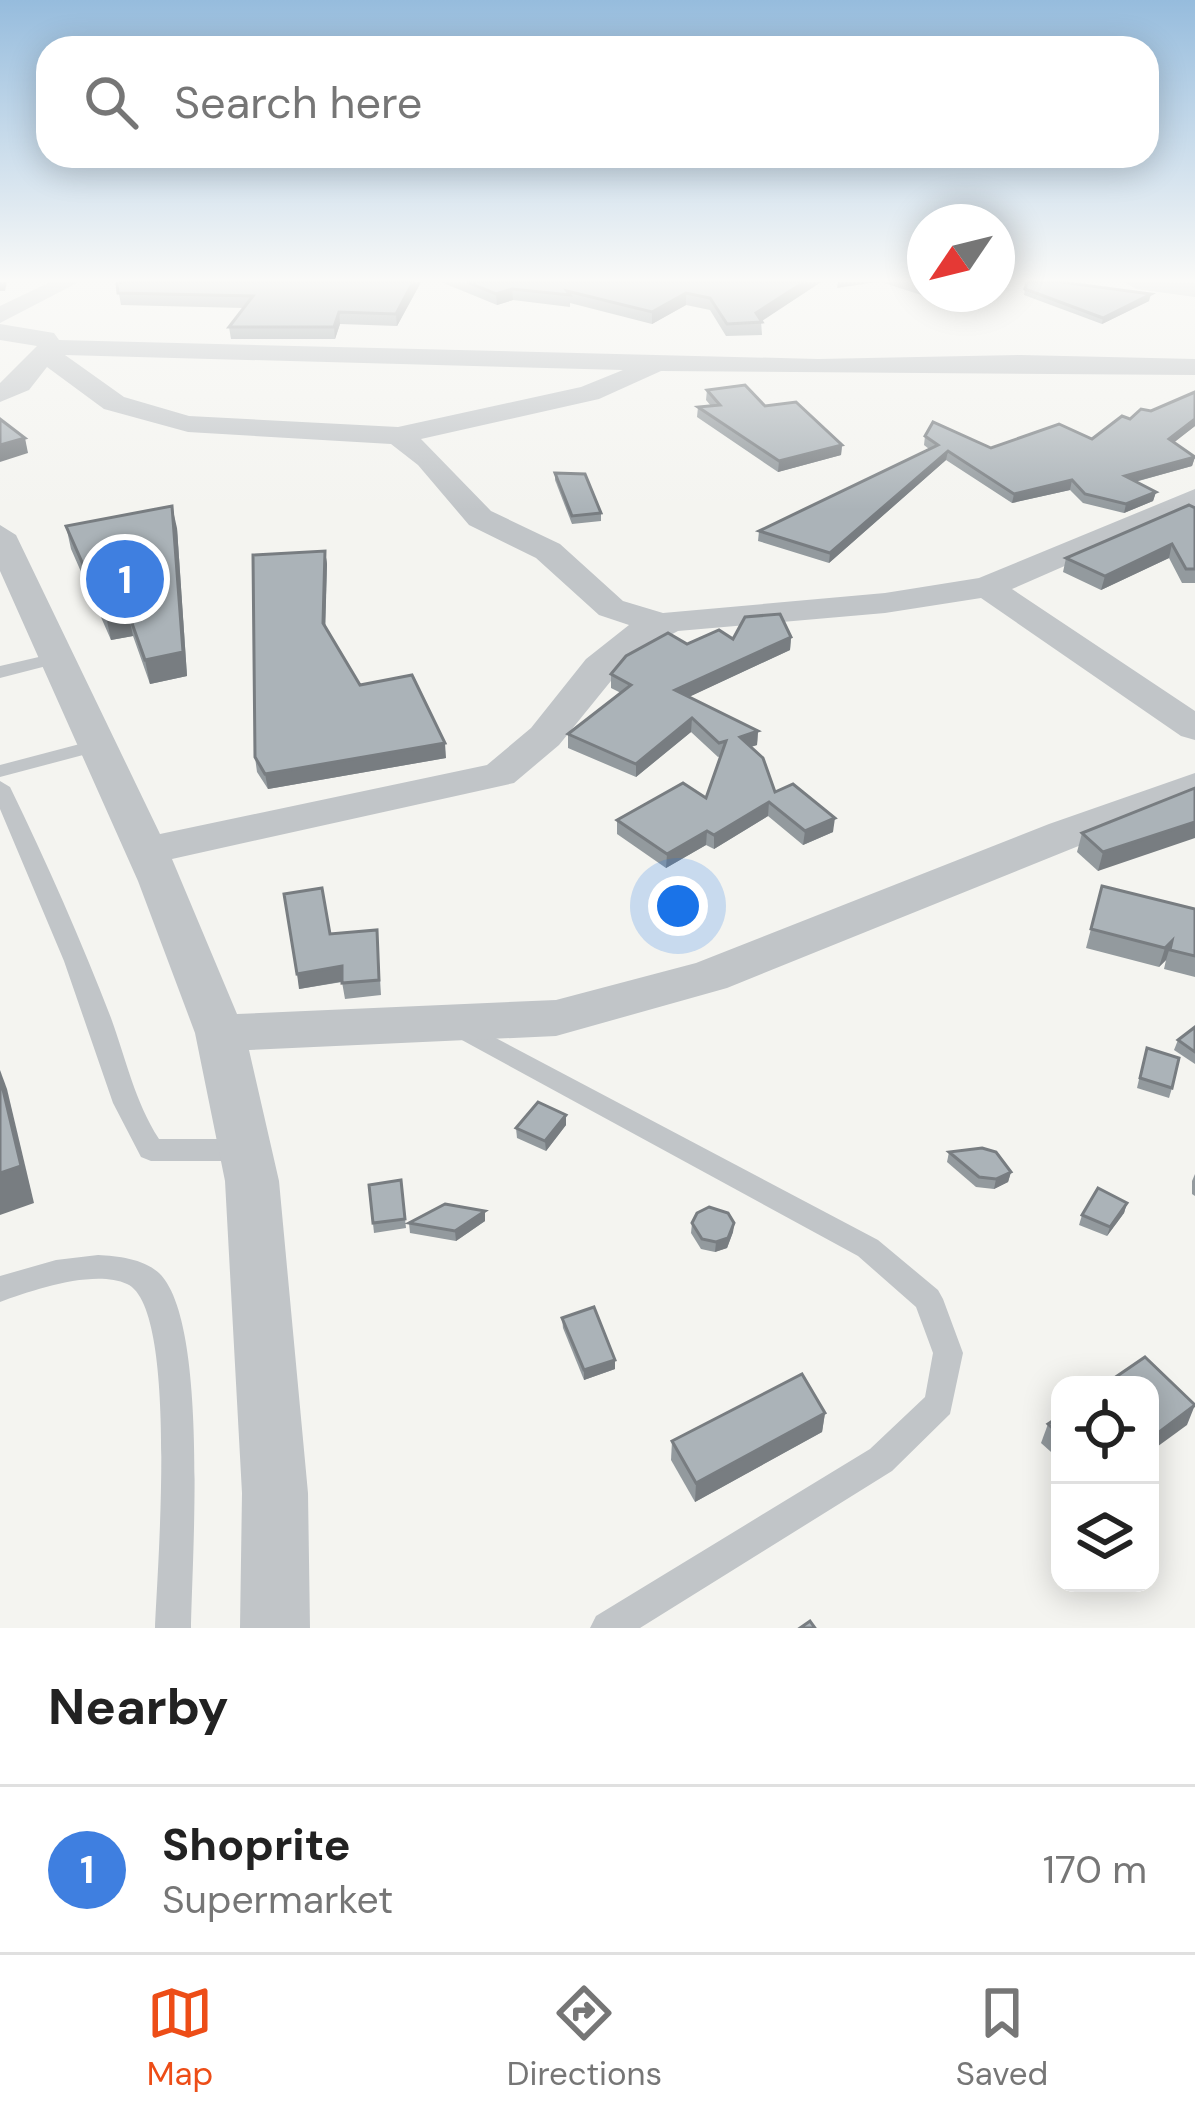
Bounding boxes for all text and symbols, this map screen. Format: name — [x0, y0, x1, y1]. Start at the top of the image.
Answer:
search box — [36, 36, 1159, 168]
icon: search — [78, 69, 144, 135]
text: Search here — [174, 73, 422, 132]
north arrow — [907, 204, 1015, 312]
pin: 1 — [86, 534, 164, 624]
your location — [648, 876, 708, 936]
map controls — [1051, 1376, 1159, 1592]
button: locate — [1051, 1376, 1159, 1484]
button: layers — [1051, 1484, 1159, 1592]
text: Nearby — [48, 1673, 229, 1740]
text: Shoprite — [162, 1815, 351, 1874]
text: 1 — [80, 1844, 94, 1895]
text: 170 m — [1043, 1844, 1147, 1895]
text: Supermarket — [162, 1874, 393, 1925]
tab: Map — [147, 1980, 213, 2095]
tab: Directions — [507, 1980, 662, 2095]
tab: Saved — [956, 1980, 1048, 2095]

